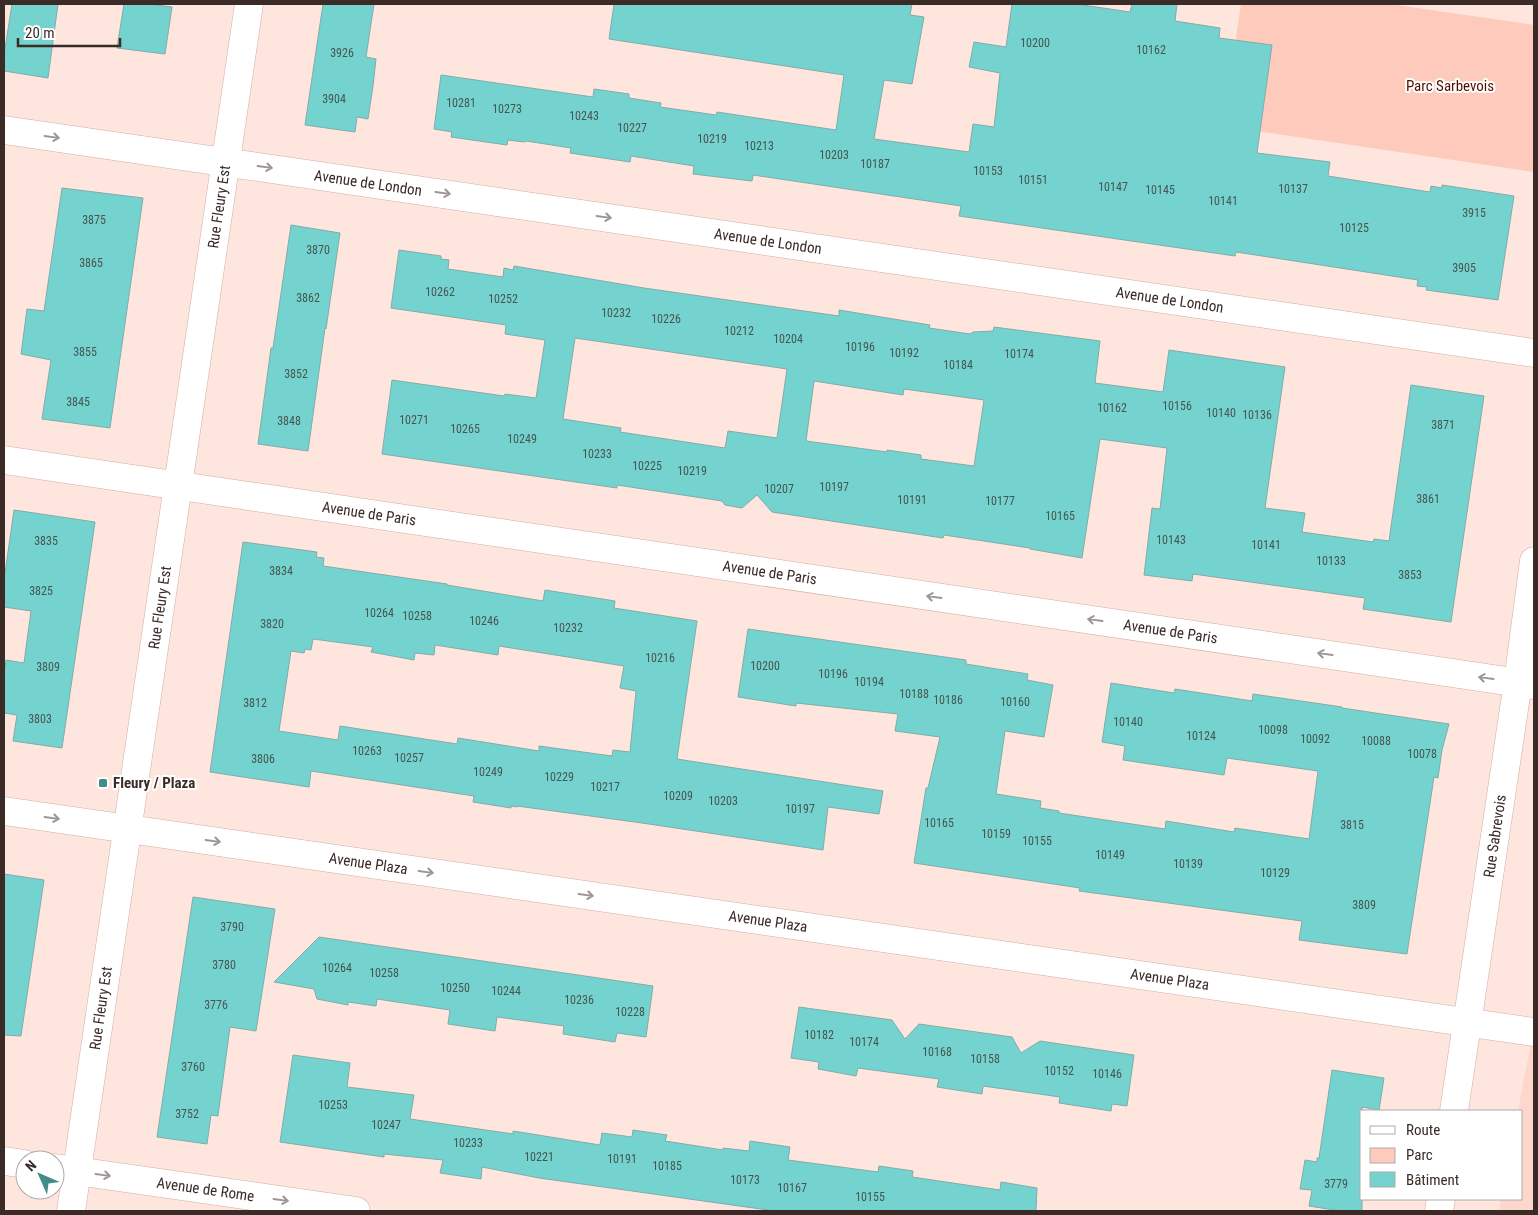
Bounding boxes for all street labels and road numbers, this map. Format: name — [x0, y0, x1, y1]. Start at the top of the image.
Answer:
street label: Rue Fleury Est — [204, 164, 234, 250]
street label: Avenue de London — [313, 166, 423, 200]
street label: Avenue de London — [713, 225, 823, 258]
street label: Avenue de London — [1115, 283, 1225, 317]
street label: Avenue de Paris — [321, 498, 417, 530]
street label: Avenue de Paris — [722, 557, 818, 588]
street label: Rue Fleury Est — [145, 565, 175, 650]
street label: Avenue de Paris — [1122, 616, 1219, 647]
street label: Rue Sabrevois — [1480, 793, 1510, 879]
street label: Avenue Plaza — [328, 849, 409, 878]
street label: Avenue Plaza — [727, 907, 809, 936]
street label: Rue Fleury Est — [86, 965, 116, 1051]
street label: Avenue Plaza — [1129, 965, 1210, 994]
street label: Avenue de Rome — [155, 1174, 255, 1205]

